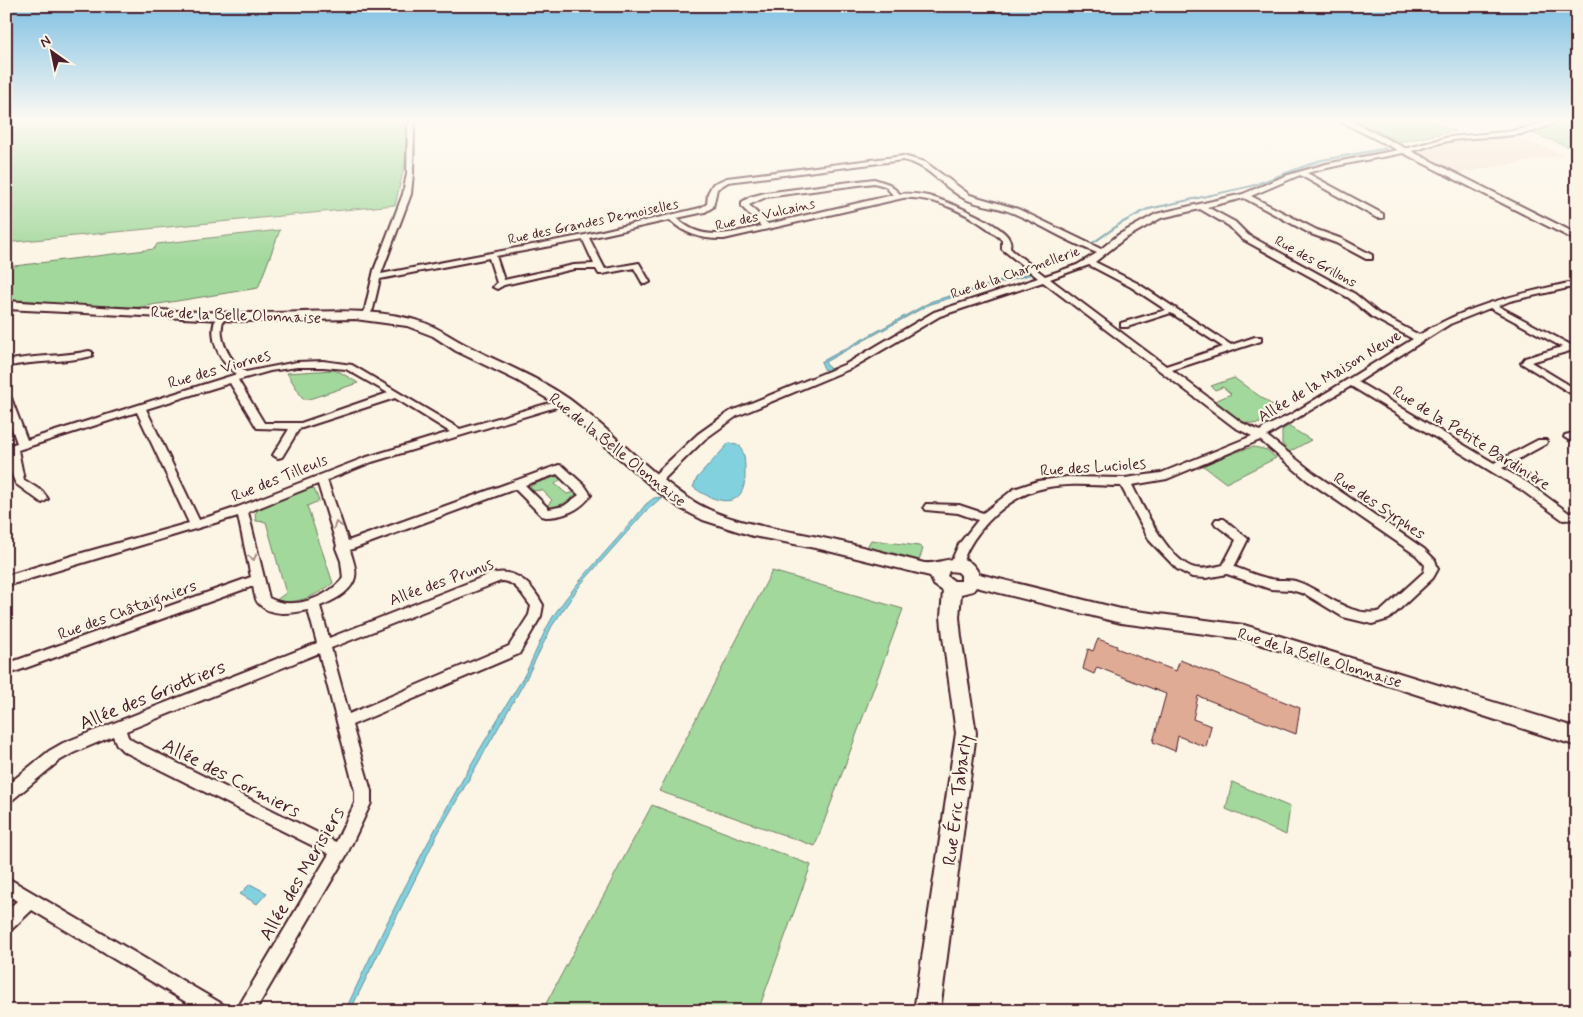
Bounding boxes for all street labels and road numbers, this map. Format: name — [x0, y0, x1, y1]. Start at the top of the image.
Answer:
street label: Rue des Grandes Demoiselles — [506, 195, 680, 249]
street label: Rue des Vulcains — [714, 195, 817, 235]
street label: Rue des Grillons — [1271, 232, 1360, 292]
street label: Rue de la Charmellerie — [948, 242, 1083, 304]
street label: Rue de la Belle Olonnaise — [150, 302, 322, 329]
street label: Allée de la Maison Neuve — [1254, 325, 1406, 427]
street label: Rue des Viornes — [166, 345, 273, 394]
street label: Rue de la Petite Bardinière — [1388, 381, 1554, 496]
street label: Rue de la Belle Olonnaise — [544, 388, 690, 512]
street label: Rue des Tilleuls — [228, 450, 331, 507]
street label: Rue des Lucioles — [1039, 453, 1147, 482]
street label: Rue des Syrphes — [1329, 468, 1429, 545]
street label: Allée des Prunus — [386, 554, 497, 611]
street label: Rue des Châtaigniers — [55, 576, 200, 646]
street label: Rue de la Belle Olonnaise — [1235, 623, 1404, 693]
street label: Allée des Griottiers — [76, 655, 229, 736]
street label: Allée des Cormiers — [158, 733, 305, 824]
street label: Rue Éric Tabarly — [936, 733, 979, 867]
street label: Allée des Merisiers — [254, 802, 351, 945]

